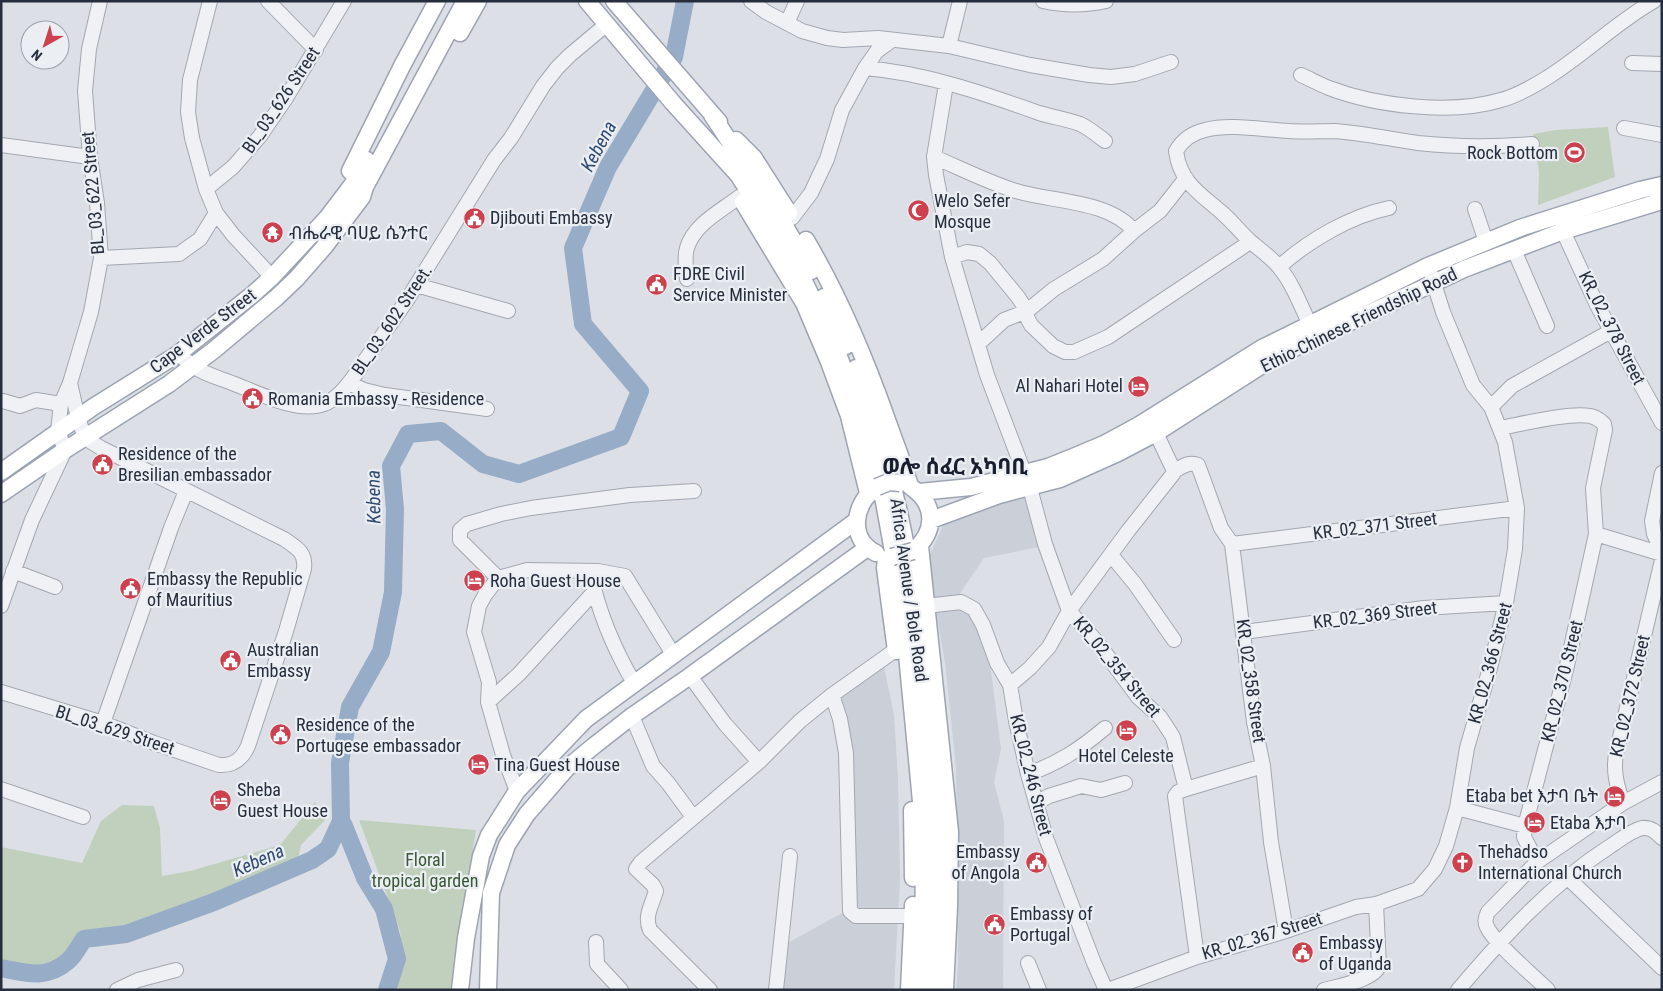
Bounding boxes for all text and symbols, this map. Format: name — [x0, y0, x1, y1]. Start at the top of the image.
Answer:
north arrow — [20, 20, 70, 70]
street label: BL_03_626 Street — [237, 43, 324, 157]
text: N — [28, 46, 45, 64]
water label: Kebena — [576, 117, 621, 175]
street label: BL_03_622 Street — [77, 131, 108, 256]
sports icon: Rock Bottom — [1562, 141, 1586, 165]
place label: Rock Bottom — [1467, 142, 1558, 163]
place label: Welo Sefer Mosque — [934, 190, 1011, 232]
mosque icon: Welo Sefer Mosque — [906, 199, 930, 223]
public building icon: Djibouti Embassy — [462, 206, 486, 230]
place label: Djibouti Embassy — [490, 207, 613, 228]
temple icon: ብሔራዊ ባሀይ ሴንተር — [261, 221, 285, 245]
place label: ብሔራዊ ባሀይ ሴንተር — [289, 222, 427, 243]
street label: BL_03_602 Street. — [347, 261, 436, 379]
place label: FDRE Civil Service Minister — [673, 263, 788, 305]
street label: Ethio-Chinese Friendship Road — [1257, 263, 1460, 376]
street label: KR_02_378 Street — [1575, 267, 1650, 388]
public building icon: FDRE Civil Service Minister — [645, 272, 669, 296]
street label: Cape Verde Street — [146, 284, 260, 377]
hotel icon: Al Nahari Hotel — [1127, 374, 1151, 398]
place label: Al Nahari Hotel — [1015, 375, 1123, 396]
public building icon: Romania Embassy - Residence — [240, 387, 264, 411]
place label: Romania Embassy - Residence — [268, 388, 484, 409]
place label: Residence of the Bresilian embassador — [118, 443, 272, 485]
public building icon: Residence of the Bresilian embassador — [90, 452, 114, 476]
district label: ወሎ ሰፈር አካባቢ — [882, 454, 1028, 479]
water label: Kebena — [362, 470, 385, 524]
street label: Africa Avenue / Bole Road — [886, 497, 933, 683]
street label: KR_02_371 Street — [1312, 507, 1438, 544]
place label: Embassy the Republic of Mauritius — [147, 568, 303, 610]
hotel icon: Roha Guest House — [462, 569, 486, 593]
place label: Roha Guest House — [490, 570, 621, 591]
public building icon: Embassy the Republic of Mauritius — [119, 577, 143, 601]
street label: KR_02_369 Street — [1312, 596, 1438, 633]
street label: KR_02_366 Street — [1463, 600, 1516, 726]
street label: KR_02_354 Street — [1069, 612, 1166, 721]
street label: KR_02_358 Street — [1232, 618, 1271, 744]
street label: KR_02_370 Street — [1536, 618, 1587, 744]
street label: KR_02_372 Street — [1605, 633, 1654, 759]
place label: Australian Embassy — [247, 639, 319, 681]
public building icon: Australian Embassy — [219, 648, 243, 672]
street label: BL_03_629 Street — [53, 700, 177, 759]
street label: KR_02_246 Street — [1006, 712, 1057, 838]
place label: Residence of the Portugese embassador — [296, 714, 461, 756]
hotel icon: Hotel Celeste — [1114, 719, 1138, 743]
public building icon: Residence of the Portugese embassador — [268, 723, 292, 747]
place label: Hotel Celeste — [1078, 745, 1174, 766]
hotel icon: Tina Guest House — [466, 753, 490, 777]
place label: Tina Guest House — [494, 754, 620, 775]
place label: Sheba Guest House — [237, 779, 328, 821]
hotel icon: Etaba bet እታባ ቤት — [1602, 784, 1626, 808]
place label: Etaba bet እታባ ቤት — [1466, 785, 1598, 806]
hotel icon: Sheba Guest House — [209, 788, 233, 812]
hotel icon: Etaba እታባ — [1522, 811, 1546, 835]
place label: Etaba እታባ — [1550, 812, 1627, 833]
water label: Kebena — [229, 839, 288, 882]
place label: Embassy of Angola — [951, 841, 1020, 883]
place label: Thehadso International Church — [1478, 841, 1622, 883]
park label: Floral tropical garden — [372, 849, 478, 891]
public building icon: Embassy of Angola — [1024, 850, 1048, 874]
church icon: Thehadso International Church — [1450, 850, 1474, 874]
place label: Embassy of Portugal — [1010, 903, 1093, 945]
street label: KR_02_367 Street — [1199, 907, 1325, 964]
public building icon: Embassy of Portugal — [982, 912, 1006, 936]
place label: Embassy of Uganda — [1319, 932, 1392, 974]
public building icon: Embassy of Uganda — [1291, 941, 1315, 965]

